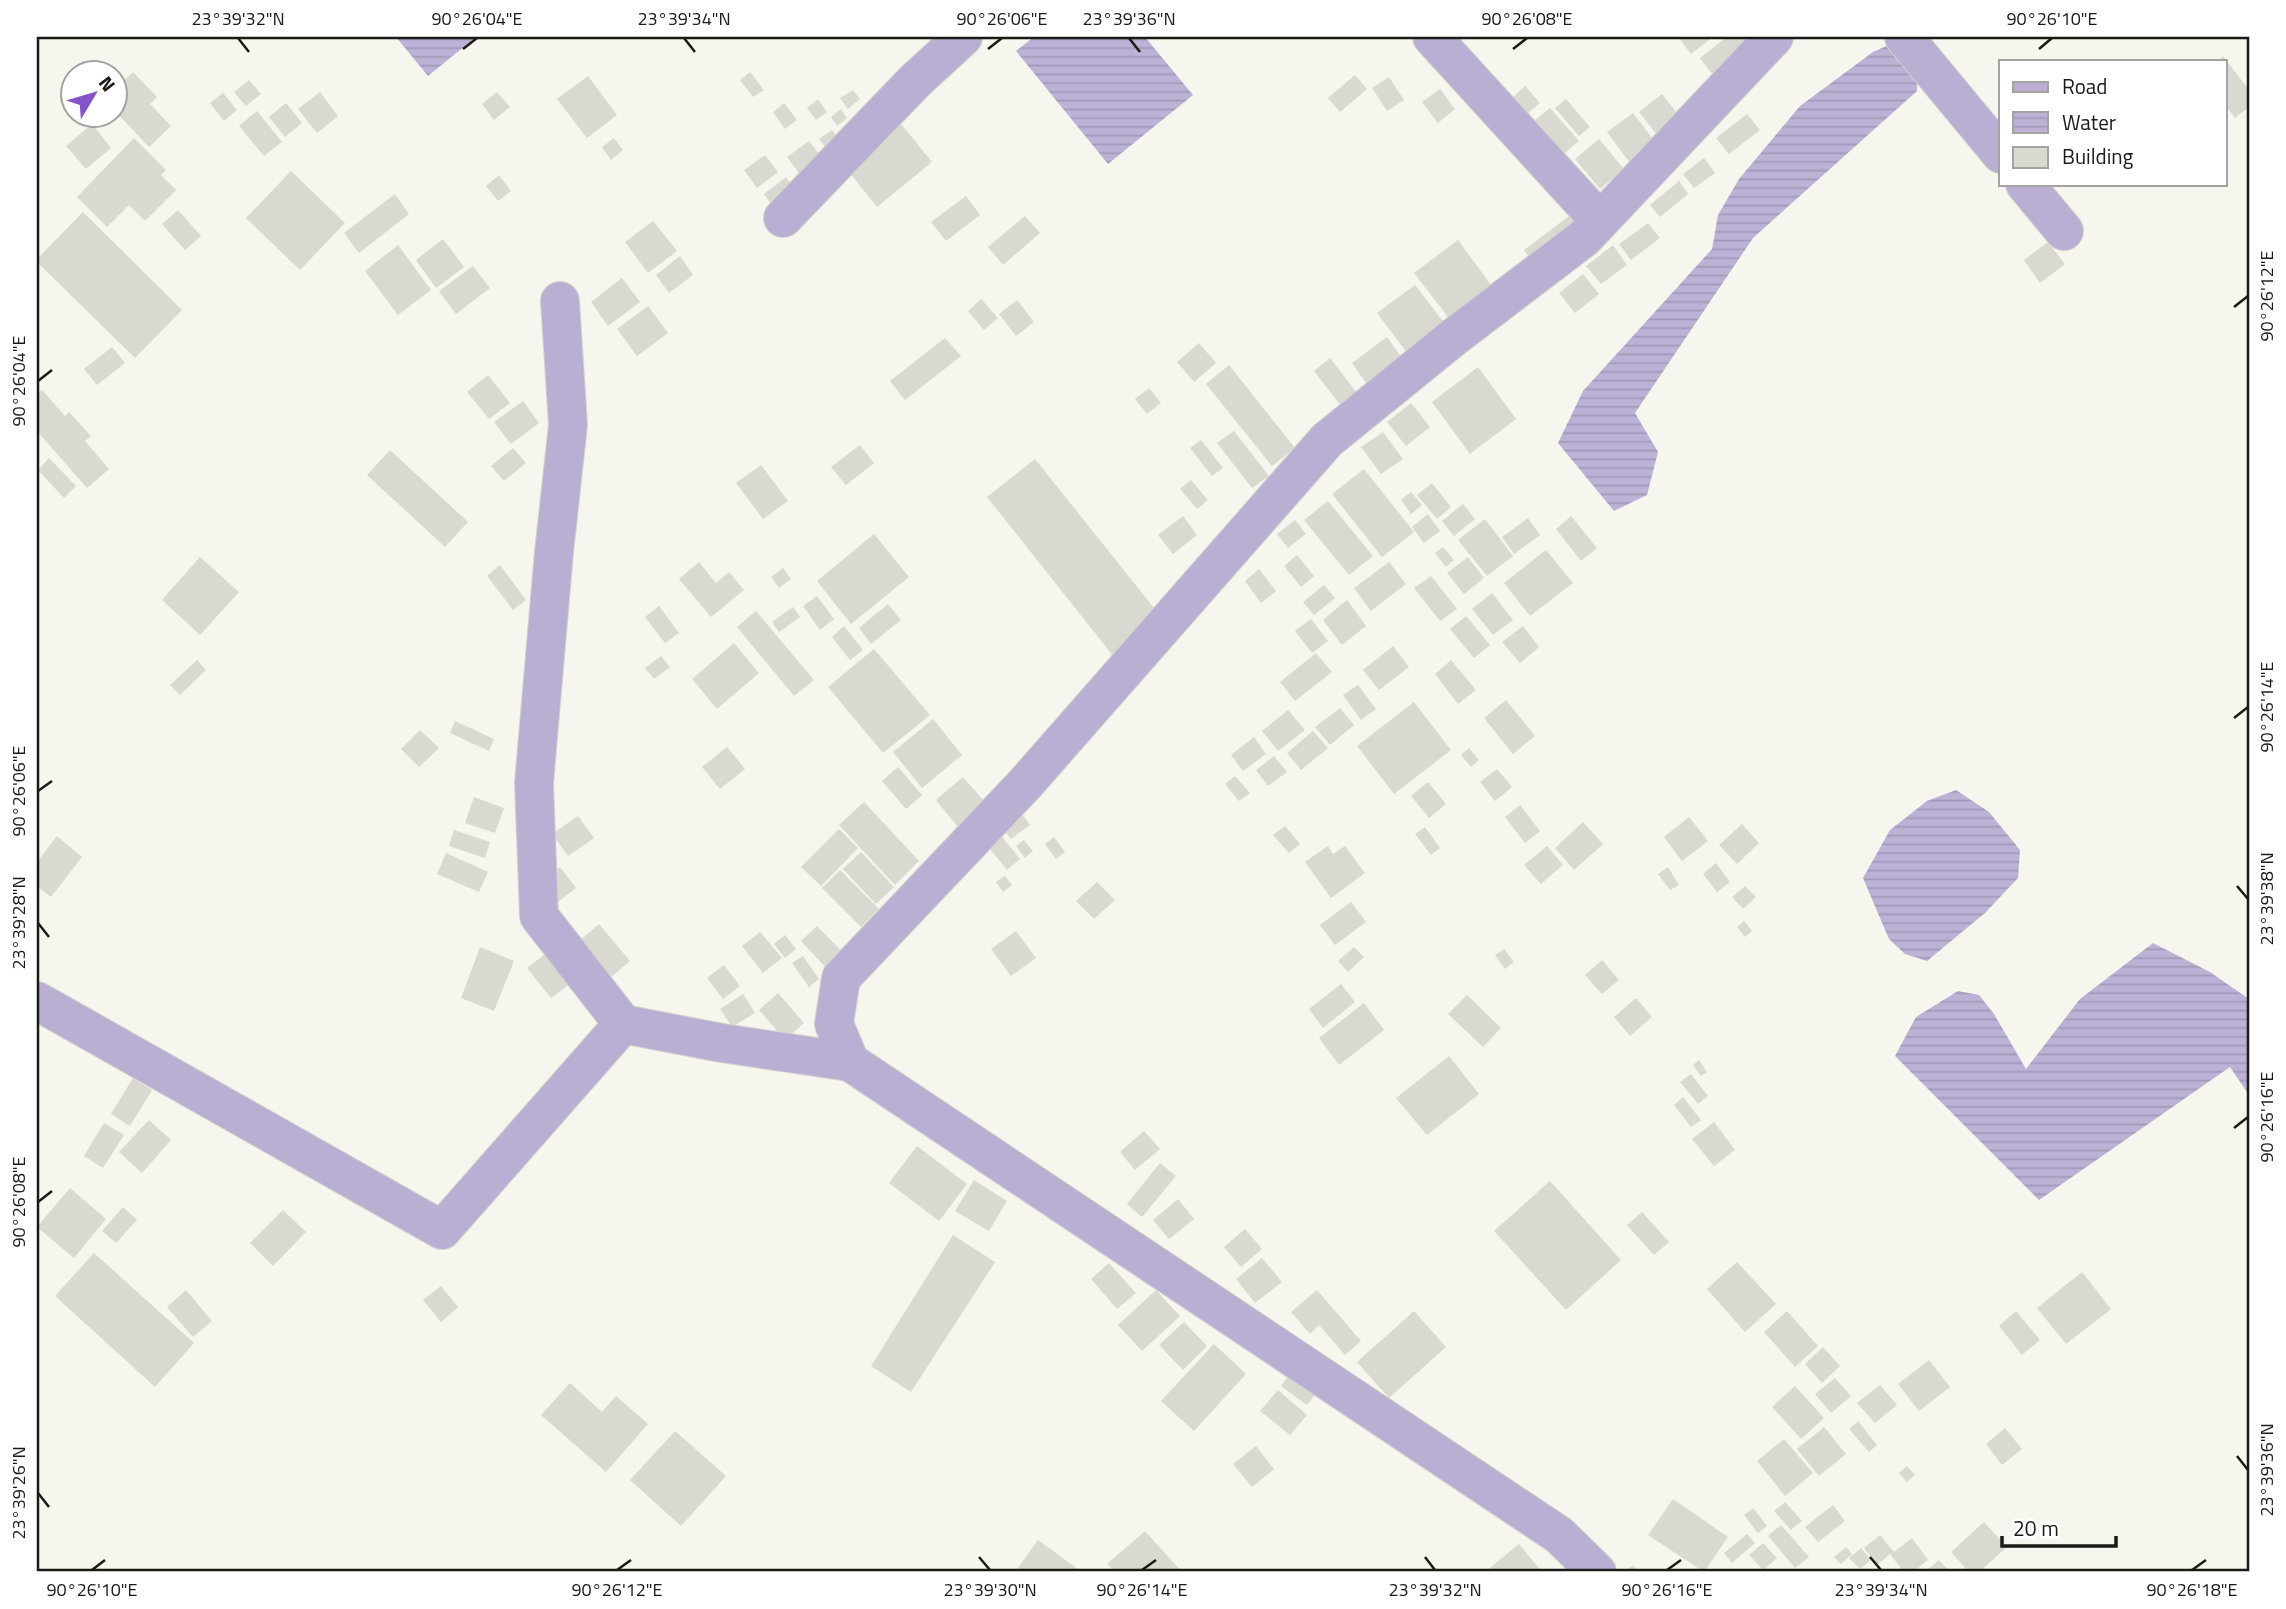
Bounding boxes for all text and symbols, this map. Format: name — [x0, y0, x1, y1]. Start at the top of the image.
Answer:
text: 23°39'32"N — [191, 5, 285, 32]
text: 90°26'04"E — [432, 5, 523, 32]
text: 23°39'34"N — [637, 5, 731, 32]
text: 90°26'06"E — [957, 5, 1048, 32]
text: 23°39'36"N — [1082, 5, 1176, 32]
text: 90°26'08"E — [1482, 5, 1573, 32]
text: 90°26'10"E — [2007, 5, 2098, 32]
north arrow — [60, 60, 130, 130]
legend — [1999, 60, 2226, 186]
text: N — [92, 69, 123, 97]
text: Road — [2062, 70, 2107, 102]
text: Water — [2062, 106, 2116, 138]
text: Building — [2062, 140, 2134, 172]
text: 90°26'12"E — [2253, 250, 2280, 341]
text: 90°26'04"E — [5, 335, 32, 426]
text: 90°26'14"E — [2253, 661, 2280, 752]
text: 90°26'06"E — [5, 745, 32, 836]
text: 23°39'38"N — [2253, 852, 2280, 946]
text: 23°39'28"N — [5, 876, 32, 970]
text: 90°26'16"E — [2253, 1071, 2280, 1162]
text: 90°26'08"E — [5, 1156, 32, 1247]
text: 23°39'36"N — [2253, 1423, 2280, 1517]
text: 23°39'26"N — [5, 1446, 32, 1540]
scale bar — [2002, 1504, 2116, 1548]
text: 20 m — [2013, 1512, 2059, 1544]
text: 90°26'10"E — [47, 1576, 138, 1603]
text: 90°26'12"E — [572, 1576, 663, 1603]
text: 23°39'30"N — [943, 1576, 1037, 1603]
text: 90°26'14"E — [1097, 1576, 1188, 1603]
text: 23°39'32"N — [1388, 1576, 1482, 1603]
text: 90°26'16"E — [1622, 1576, 1713, 1603]
text: 23°39'34"N — [1834, 1576, 1928, 1603]
text: 90°26'18"E — [2147, 1576, 2238, 1603]

